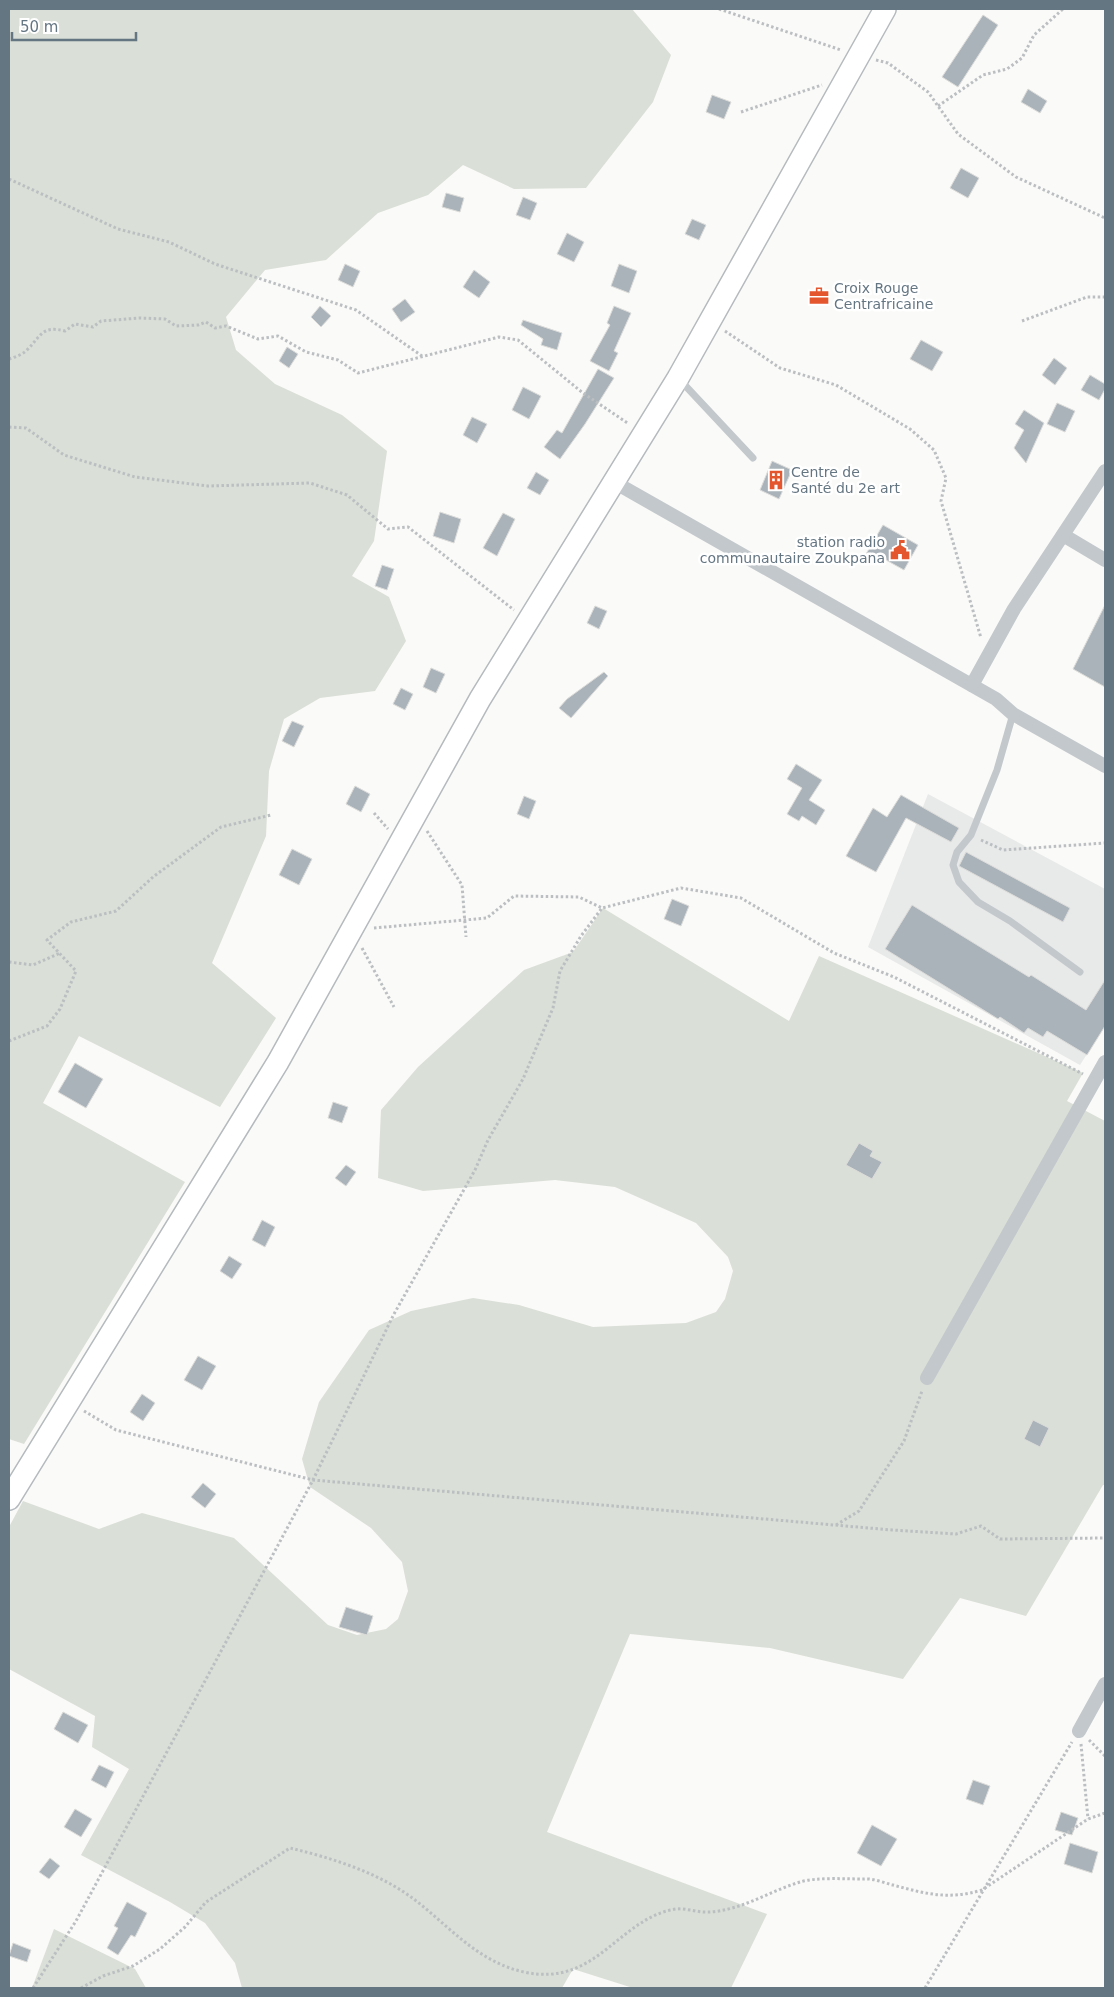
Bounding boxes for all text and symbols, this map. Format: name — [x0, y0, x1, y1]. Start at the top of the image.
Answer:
scale bar — [12, 10, 136, 42]
text: 50 m — [20, 18, 58, 36]
place label: Croix Rouge Centrafricaine — [834, 280, 933, 312]
office icon: Croix Rouge Centrafricaine — [808, 285, 830, 307]
place label: Centre de Santé du 2e art — [791, 464, 900, 496]
building icon: Centre de Santé du 2e art — [765, 469, 787, 491]
place label: station radio communautaire Zoukpana — [700, 534, 885, 566]
public building icon: station radio communautaire Zoukpana — [889, 539, 911, 561]

